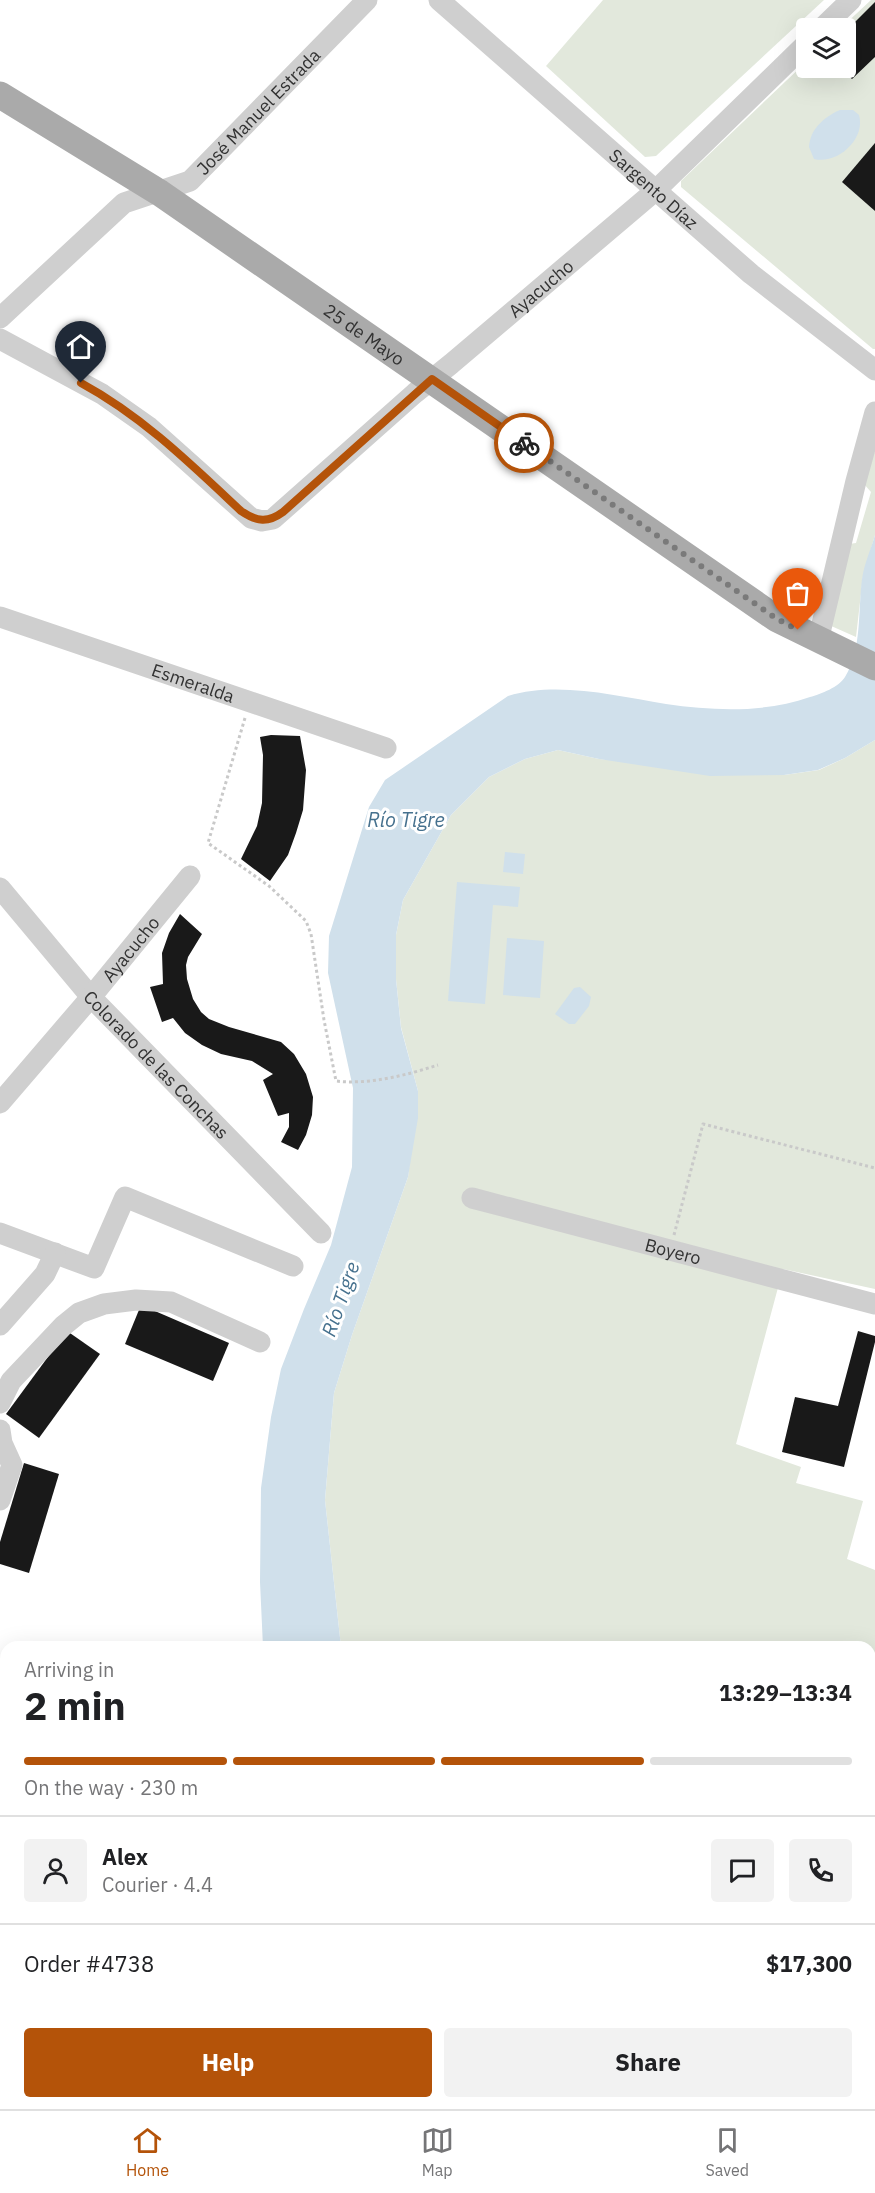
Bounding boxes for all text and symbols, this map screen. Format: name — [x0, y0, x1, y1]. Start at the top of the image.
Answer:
map controls — [796, 18, 856, 78]
button: layers — [796, 18, 856, 78]
street label: José Manuel Estrada — [191, 43, 325, 179]
street label: Sargento Díaz — [605, 143, 703, 234]
street label: Ayacucho — [503, 254, 578, 322]
street label: 25 de Mayo — [319, 298, 409, 370]
pin — [55, 321, 106, 383]
icon: home — [64, 330, 97, 363]
courier — [494, 413, 554, 473]
icon: bike — [508, 427, 541, 460]
pin — [772, 568, 823, 630]
icon: bag — [781, 577, 814, 610]
street label: Esmeralda — [149, 658, 238, 707]
water label: Río Tigre — [367, 806, 445, 833]
street label: Ayacucho — [97, 911, 164, 986]
street label: Colorado de las Conchas — [79, 985, 234, 1143]
street label: Boyero — [643, 1233, 704, 1269]
water label: Río Tigre — [315, 1258, 365, 1340]
text: Arriving in — [24, 1656, 114, 1683]
text: 13:29–13:34 — [719, 1678, 852, 1707]
text: 2 min — [24, 1680, 126, 1731]
text: On the way · 230 m — [24, 1774, 198, 1801]
button: person — [24, 1839, 87, 1902]
button: chat — [711, 1839, 774, 1902]
button: phone — [789, 1839, 852, 1902]
text: Alex — [102, 1842, 148, 1871]
text: Courier · 4.4 — [102, 1871, 213, 1898]
text: Order #4738 — [24, 1949, 154, 1978]
text: $17,300 — [766, 1949, 852, 1978]
button: Help — [24, 2028, 432, 2097]
button: Share — [444, 2028, 852, 2097]
tab: Home — [126, 2124, 169, 2180]
tab: Map — [421, 2124, 454, 2180]
tab: Saved — [706, 2124, 749, 2180]

